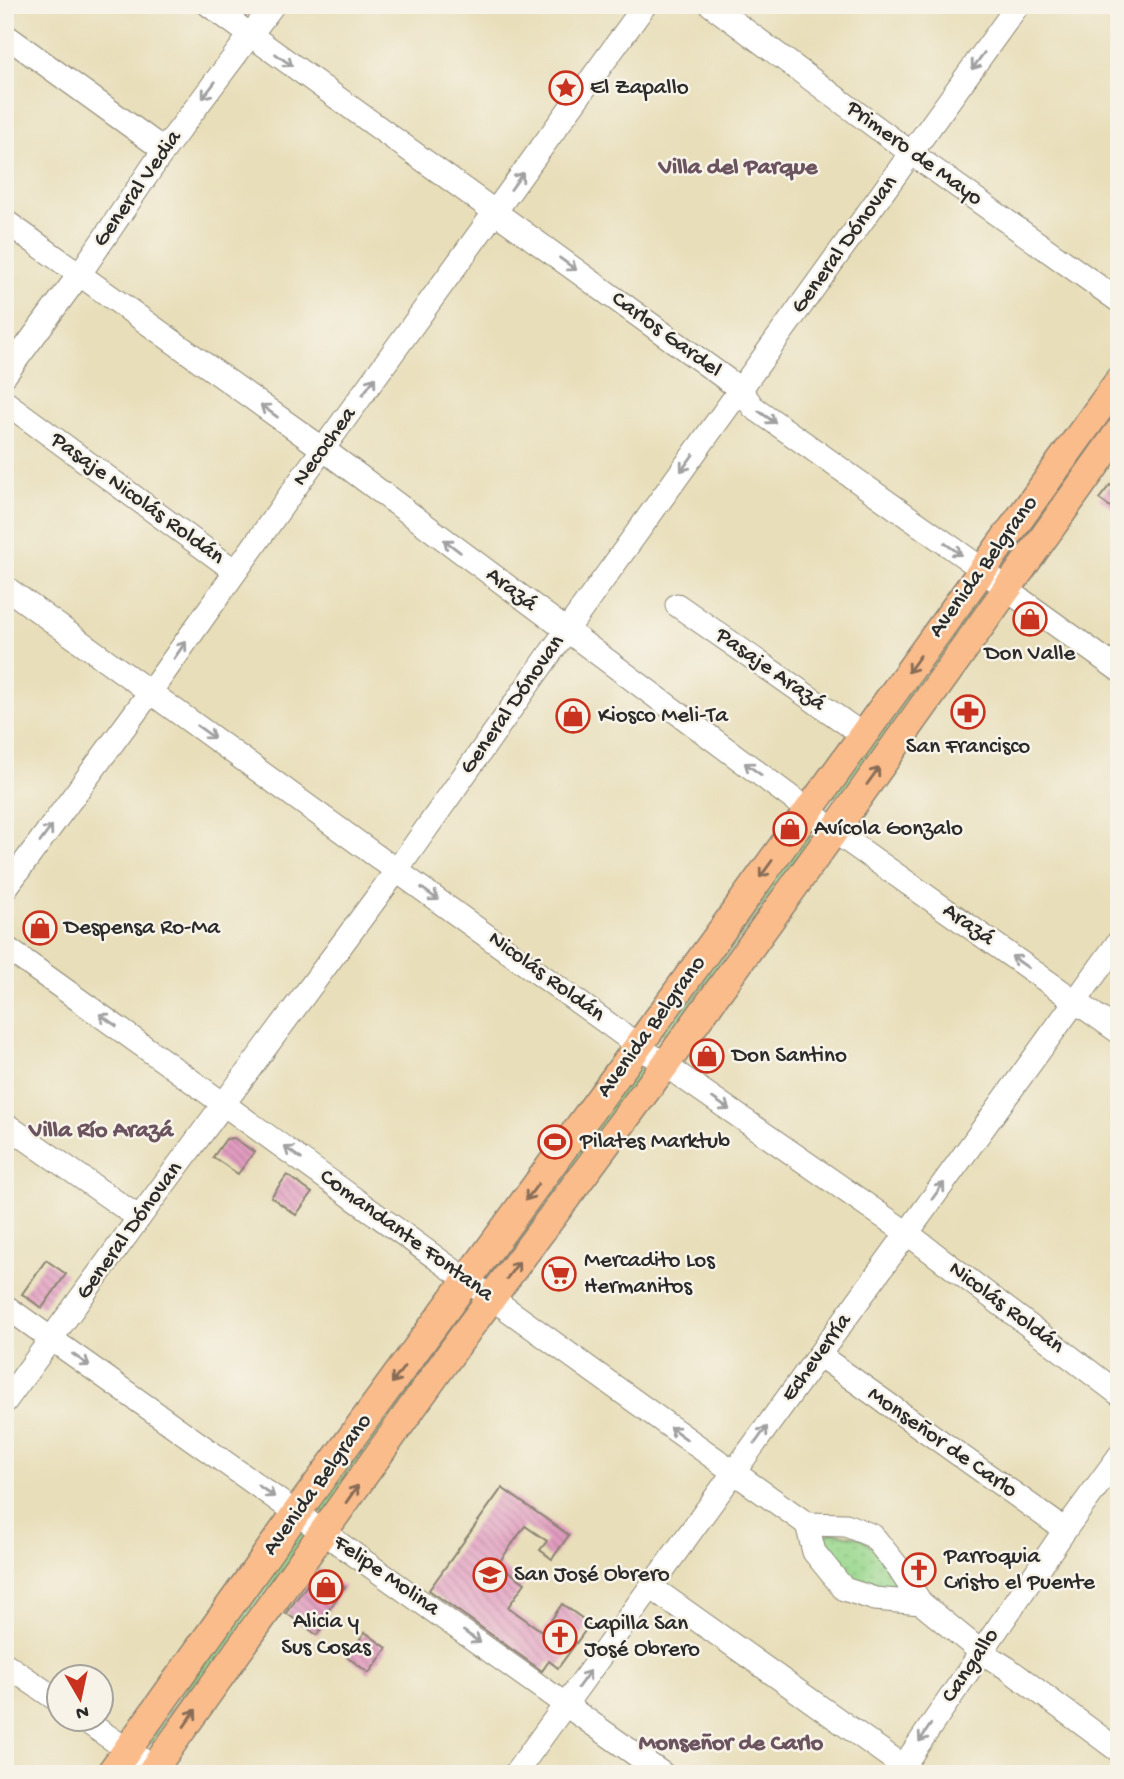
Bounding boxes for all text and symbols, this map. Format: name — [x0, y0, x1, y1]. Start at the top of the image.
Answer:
one-way arrow — [971, 51, 985, 70]
one-way arrow — [274, 53, 293, 67]
place icon: El Zapallo — [547, 69, 585, 107]
place label: El Zapallo — [590, 75, 689, 102]
one-way arrow — [202, 80, 216, 99]
street label: Primero de Mayo — [840, 95, 988, 213]
street label: General Vedia — [88, 124, 189, 253]
district label: Villa del Parque — [658, 154, 819, 183]
street label: General Dónovan — [786, 171, 904, 319]
one-way arrow — [509, 172, 524, 191]
one-way arrow — [558, 257, 577, 271]
street label: Carlos Gardel — [605, 286, 727, 384]
one-way arrow — [361, 376, 376, 395]
street label: Necochea — [287, 401, 364, 492]
one-way arrow — [260, 404, 279, 418]
one-way arrow — [757, 410, 776, 424]
street label: Pasaje Nicolás Roldán — [44, 426, 229, 571]
one-way arrow — [680, 453, 694, 472]
street label: Avenida Belgrano — [923, 491, 1045, 643]
one-way arrow — [443, 539, 462, 553]
one-way arrow — [943, 541, 962, 556]
street label: Arazá — [480, 562, 543, 619]
shop icon: Don Valle — [1011, 600, 1049, 638]
street label: Pasaje Arazá — [709, 622, 831, 718]
street label: General Dónovan — [455, 630, 571, 780]
one-way arrow — [173, 641, 187, 660]
place label: Don Valle — [983, 641, 1077, 668]
one-way arrow — [907, 654, 921, 673]
pharmacy icon: San Francisco — [949, 693, 987, 731]
shop icon: Kiosco Meli-Ta — [554, 697, 592, 735]
place label: Kiosco Meli-Ta — [598, 703, 729, 730]
one-way arrow — [196, 724, 215, 739]
place label: San Francisco — [906, 734, 1030, 761]
one-way arrow — [745, 762, 763, 777]
one-way arrow — [866, 767, 881, 786]
shop icon: Avícola Gonzalo — [771, 810, 809, 848]
place label: Avícola Gonzalo — [814, 816, 963, 843]
one-way arrow — [39, 825, 53, 844]
one-way arrow — [759, 859, 773, 878]
one-way arrow — [420, 887, 439, 901]
street label: Arazá — [937, 897, 1000, 953]
shop icon: Despensa Ro-Ma — [21, 909, 59, 947]
place label: Despensa Ro-Ma — [62, 915, 221, 942]
street label: Nicolás Roldán — [482, 926, 610, 1028]
street label: Avenida Belgrano — [591, 951, 713, 1103]
one-way arrow — [1011, 955, 1030, 969]
one-way arrow — [99, 1013, 118, 1027]
shop icon: Don Santino — [688, 1037, 726, 1075]
place label: Don Santino — [730, 1043, 847, 1070]
one-way arrow — [711, 1097, 730, 1111]
district label: Villa Río Arazá — [28, 1117, 175, 1146]
sports icon: Pilates Marktub — [536, 1123, 574, 1161]
place label: Pilates Marktub — [579, 1129, 730, 1156]
one-way arrow — [284, 1146, 303, 1161]
street label: General Dónovan — [71, 1157, 189, 1305]
street label: Comandante Fontana — [314, 1164, 499, 1309]
one-way arrow — [525, 1182, 539, 1201]
one-way arrow — [930, 1183, 945, 1201]
place label: Mercadito Los Hermanitos — [584, 1248, 715, 1301]
supermarket icon: Mercadito Los Hermanitos — [540, 1255, 578, 1293]
street label: Nicolás Roldán — [943, 1256, 1069, 1360]
one-way arrow — [506, 1261, 520, 1280]
street label: Echeverría — [776, 1308, 859, 1407]
one-way arrow — [71, 1353, 90, 1367]
one-way arrow — [391, 1366, 406, 1385]
street label: Monseñor de Carlo — [862, 1381, 1022, 1505]
street label: Avenida Belgrano — [257, 1409, 379, 1561]
one-way arrow — [669, 1426, 688, 1440]
one-way arrow — [754, 1426, 768, 1445]
one-way arrow — [256, 1484, 275, 1498]
one-way arrow — [345, 1485, 359, 1504]
street label: Felipe Molina — [327, 1529, 446, 1623]
place label: Parroquia Cristo el Puente — [943, 1544, 1096, 1597]
church icon: Parroquia Cristo el Puente — [900, 1551, 938, 1589]
school or university icon: San José Obrero — [471, 1556, 509, 1594]
place label: San José Obrero — [514, 1562, 670, 1589]
shop icon: Alicia y Sus Cosas — [307, 1568, 345, 1606]
place label: Alicia y Sus Cosas — [281, 1609, 371, 1662]
place label: Capilla San José Obrero — [584, 1611, 700, 1664]
church icon: Capilla San José Obrero — [541, 1618, 579, 1656]
street label: Cangallo — [936, 1624, 1006, 1708]
one-way arrow — [462, 1630, 481, 1644]
north arrow — [46, 1664, 116, 1734]
one-way arrow — [577, 1670, 591, 1689]
text: N — [74, 1699, 90, 1724]
one-way arrow — [183, 1709, 197, 1728]
one-way arrow — [918, 1723, 933, 1742]
district label: Monseñor de Carlo — [639, 1730, 824, 1759]

